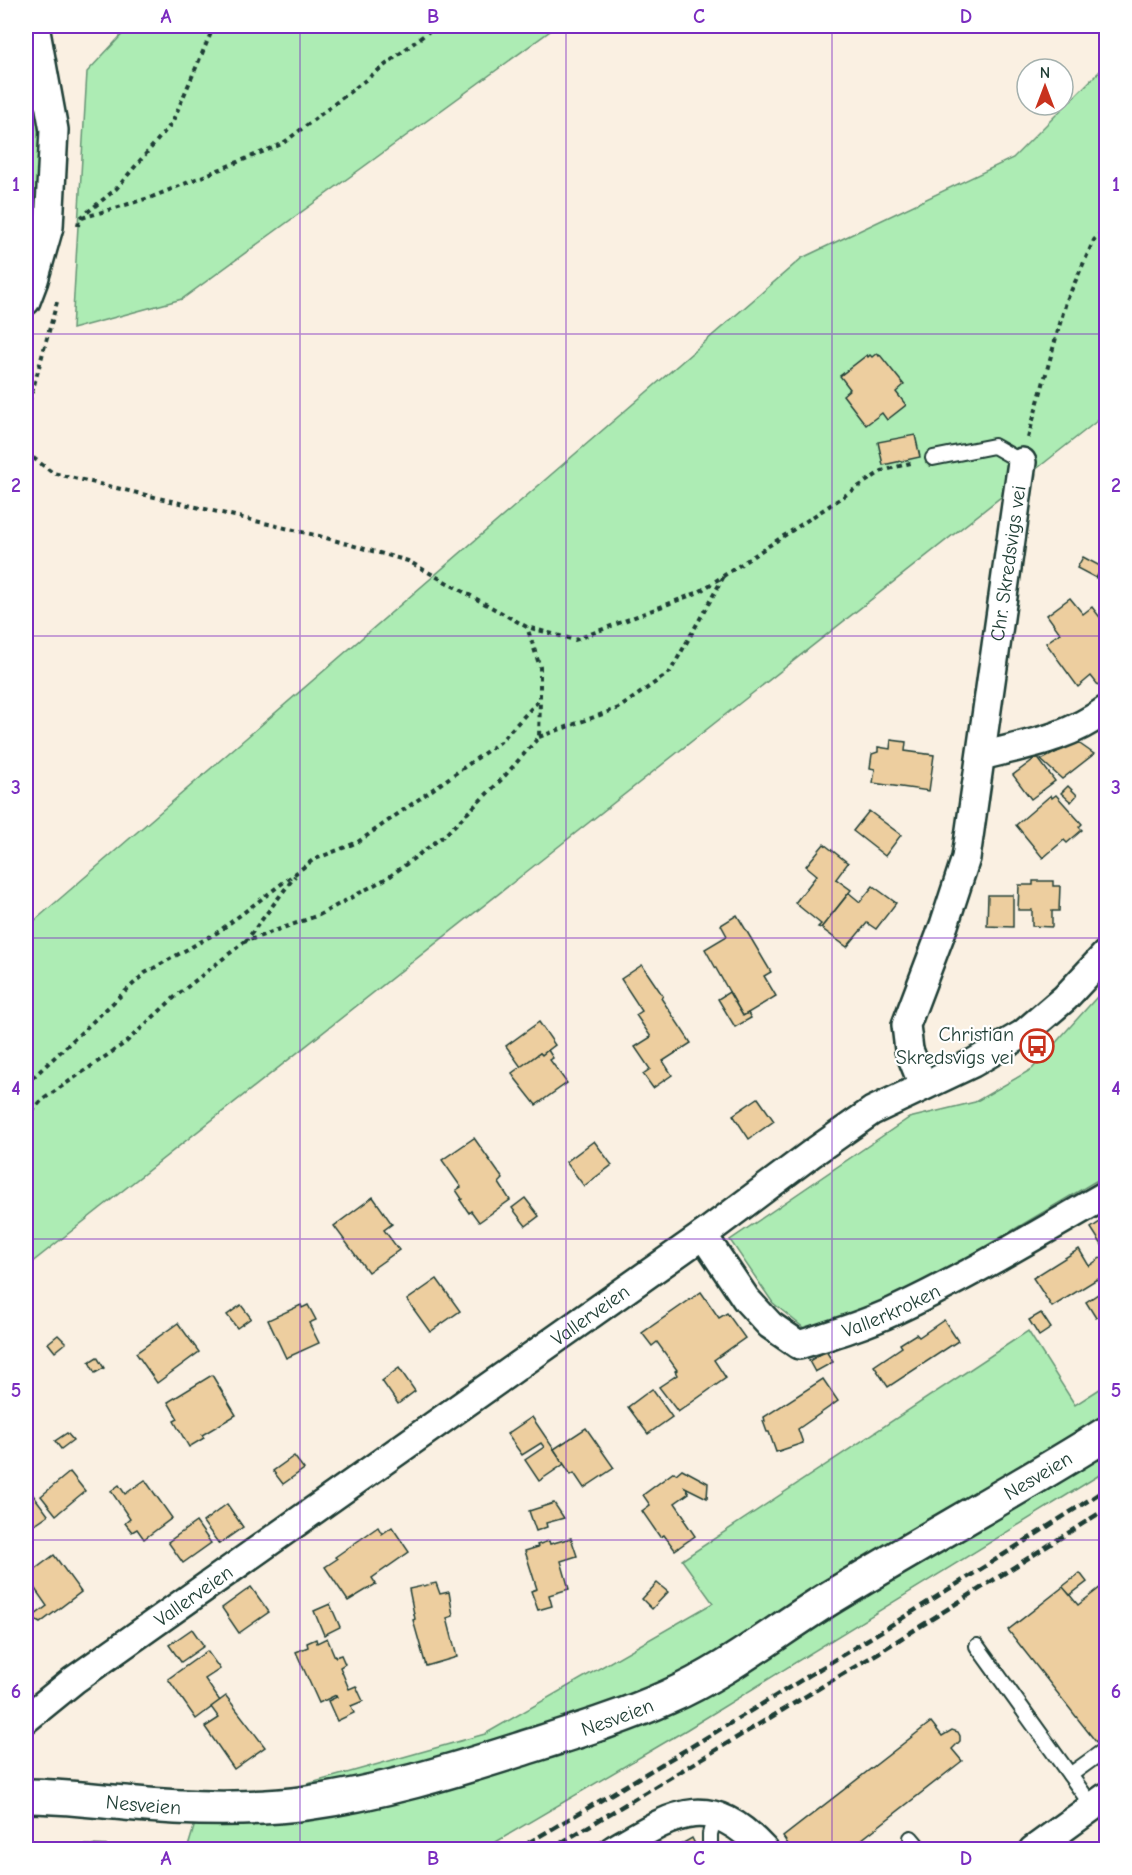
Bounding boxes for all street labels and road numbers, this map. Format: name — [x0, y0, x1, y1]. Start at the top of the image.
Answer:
street label: Chr. Skredsvigs vei — [986, 484, 1031, 643]
street label: Vallerkroken — [839, 1279, 944, 1342]
street label: Vallerveien — [547, 1280, 634, 1351]
street label: Nesveien — [1000, 1447, 1076, 1505]
street label: Vallerveien — [150, 1561, 237, 1631]
street label: Nesveien — [578, 1694, 657, 1741]
street label: Nesveien — [105, 1790, 182, 1819]

